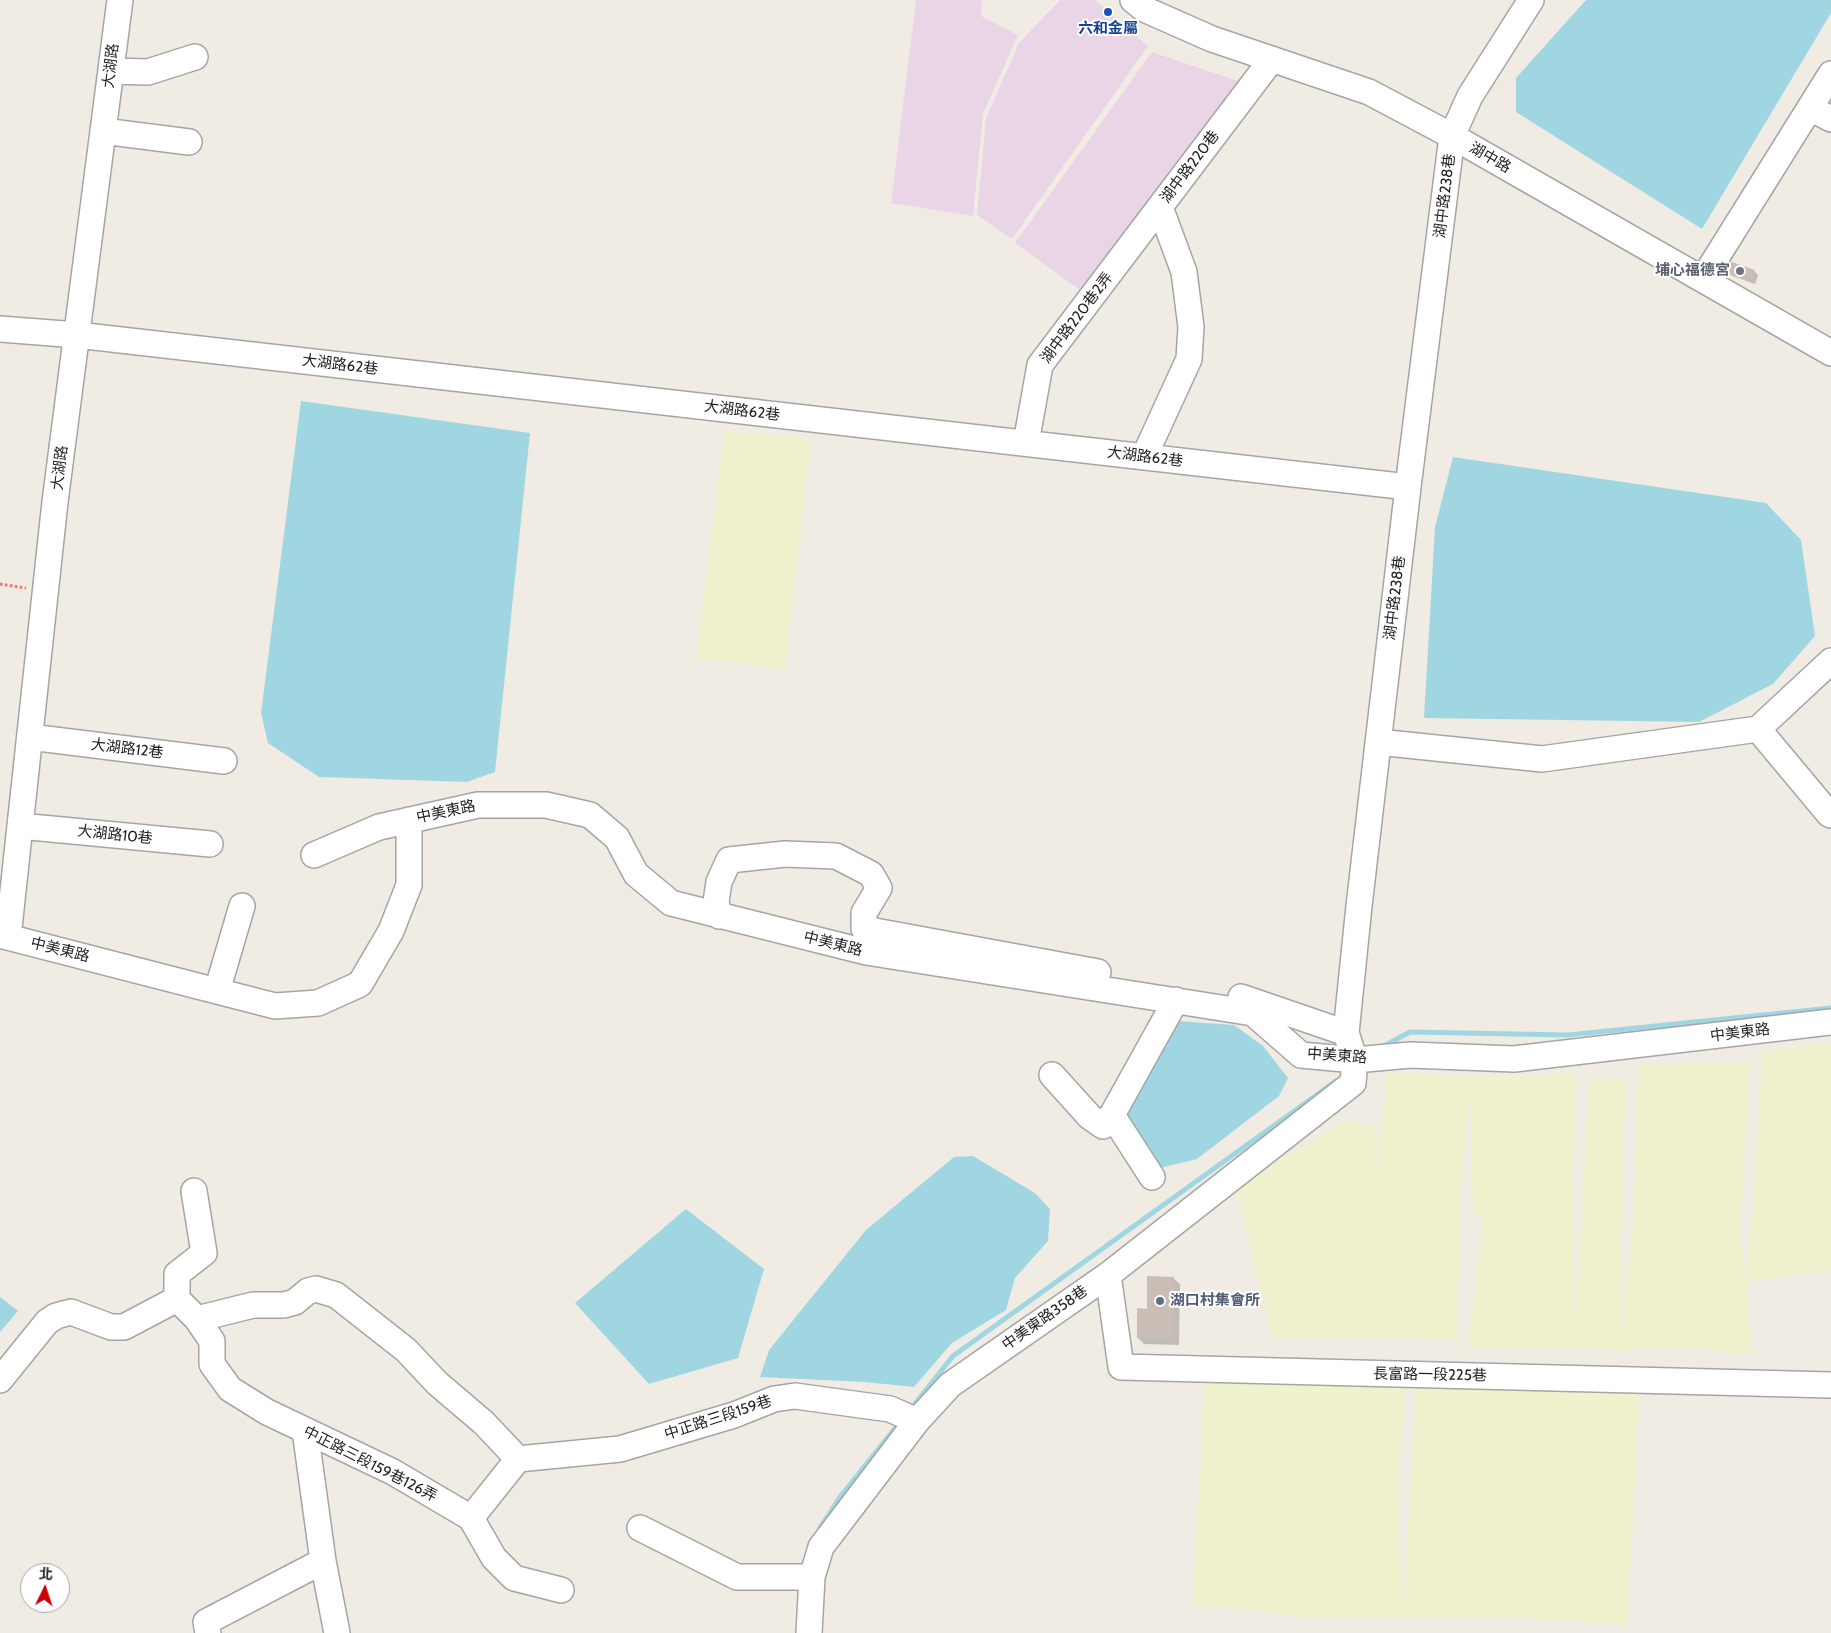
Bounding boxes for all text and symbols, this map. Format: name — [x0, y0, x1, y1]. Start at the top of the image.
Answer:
marker: 六和金屬 — [1102, 6, 1114, 18]
place label: 六和金屬 — [1078, 20, 1138, 38]
street label: 大湖路 — [99, 43, 123, 89]
street label: 湖中路220巷 — [1157, 127, 1223, 207]
street label: 湖中路 — [1466, 139, 1514, 177]
street label: 湖中路238巷 — [1431, 153, 1459, 239]
place label: 埔心福德宮 — [1655, 262, 1730, 280]
marker: 埔心福德宮 — [1734, 265, 1746, 277]
street label: 湖中路220巷2弄 — [1037, 269, 1117, 367]
street label: 大湖路62巷 — [301, 351, 379, 379]
street label: 大湖路62巷 — [703, 397, 781, 425]
street label: 大湖路62巷 — [1106, 443, 1184, 471]
street label: 大湖路 — [48, 445, 72, 491]
street label: 湖中路238巷 — [1381, 555, 1409, 641]
street label: 大湖路12巷 — [90, 736, 164, 762]
street label: 中美東路 — [415, 797, 477, 827]
street label: 大湖路10巷 — [77, 822, 153, 848]
street label: 中美東路 — [802, 928, 864, 960]
street label: 中美東路 — [29, 934, 91, 966]
street label: 中美東路 — [1709, 1020, 1771, 1046]
street label: 中美東路 — [1306, 1045, 1368, 1067]
street label: 中美東路358巷 — [999, 1282, 1091, 1354]
place label: 湖口村集會所 — [1170, 1292, 1260, 1310]
marker: 湖口村集會所 — [1154, 1295, 1166, 1307]
street label: 長富路一段225巷 — [1373, 1365, 1487, 1385]
street label: 中正路三段159巷 — [662, 1392, 774, 1444]
street label: 中正路三段159巷126弄 — [300, 1422, 440, 1506]
north arrow — [20, 1563, 70, 1613]
text: 北 — [38, 1565, 54, 1584]

